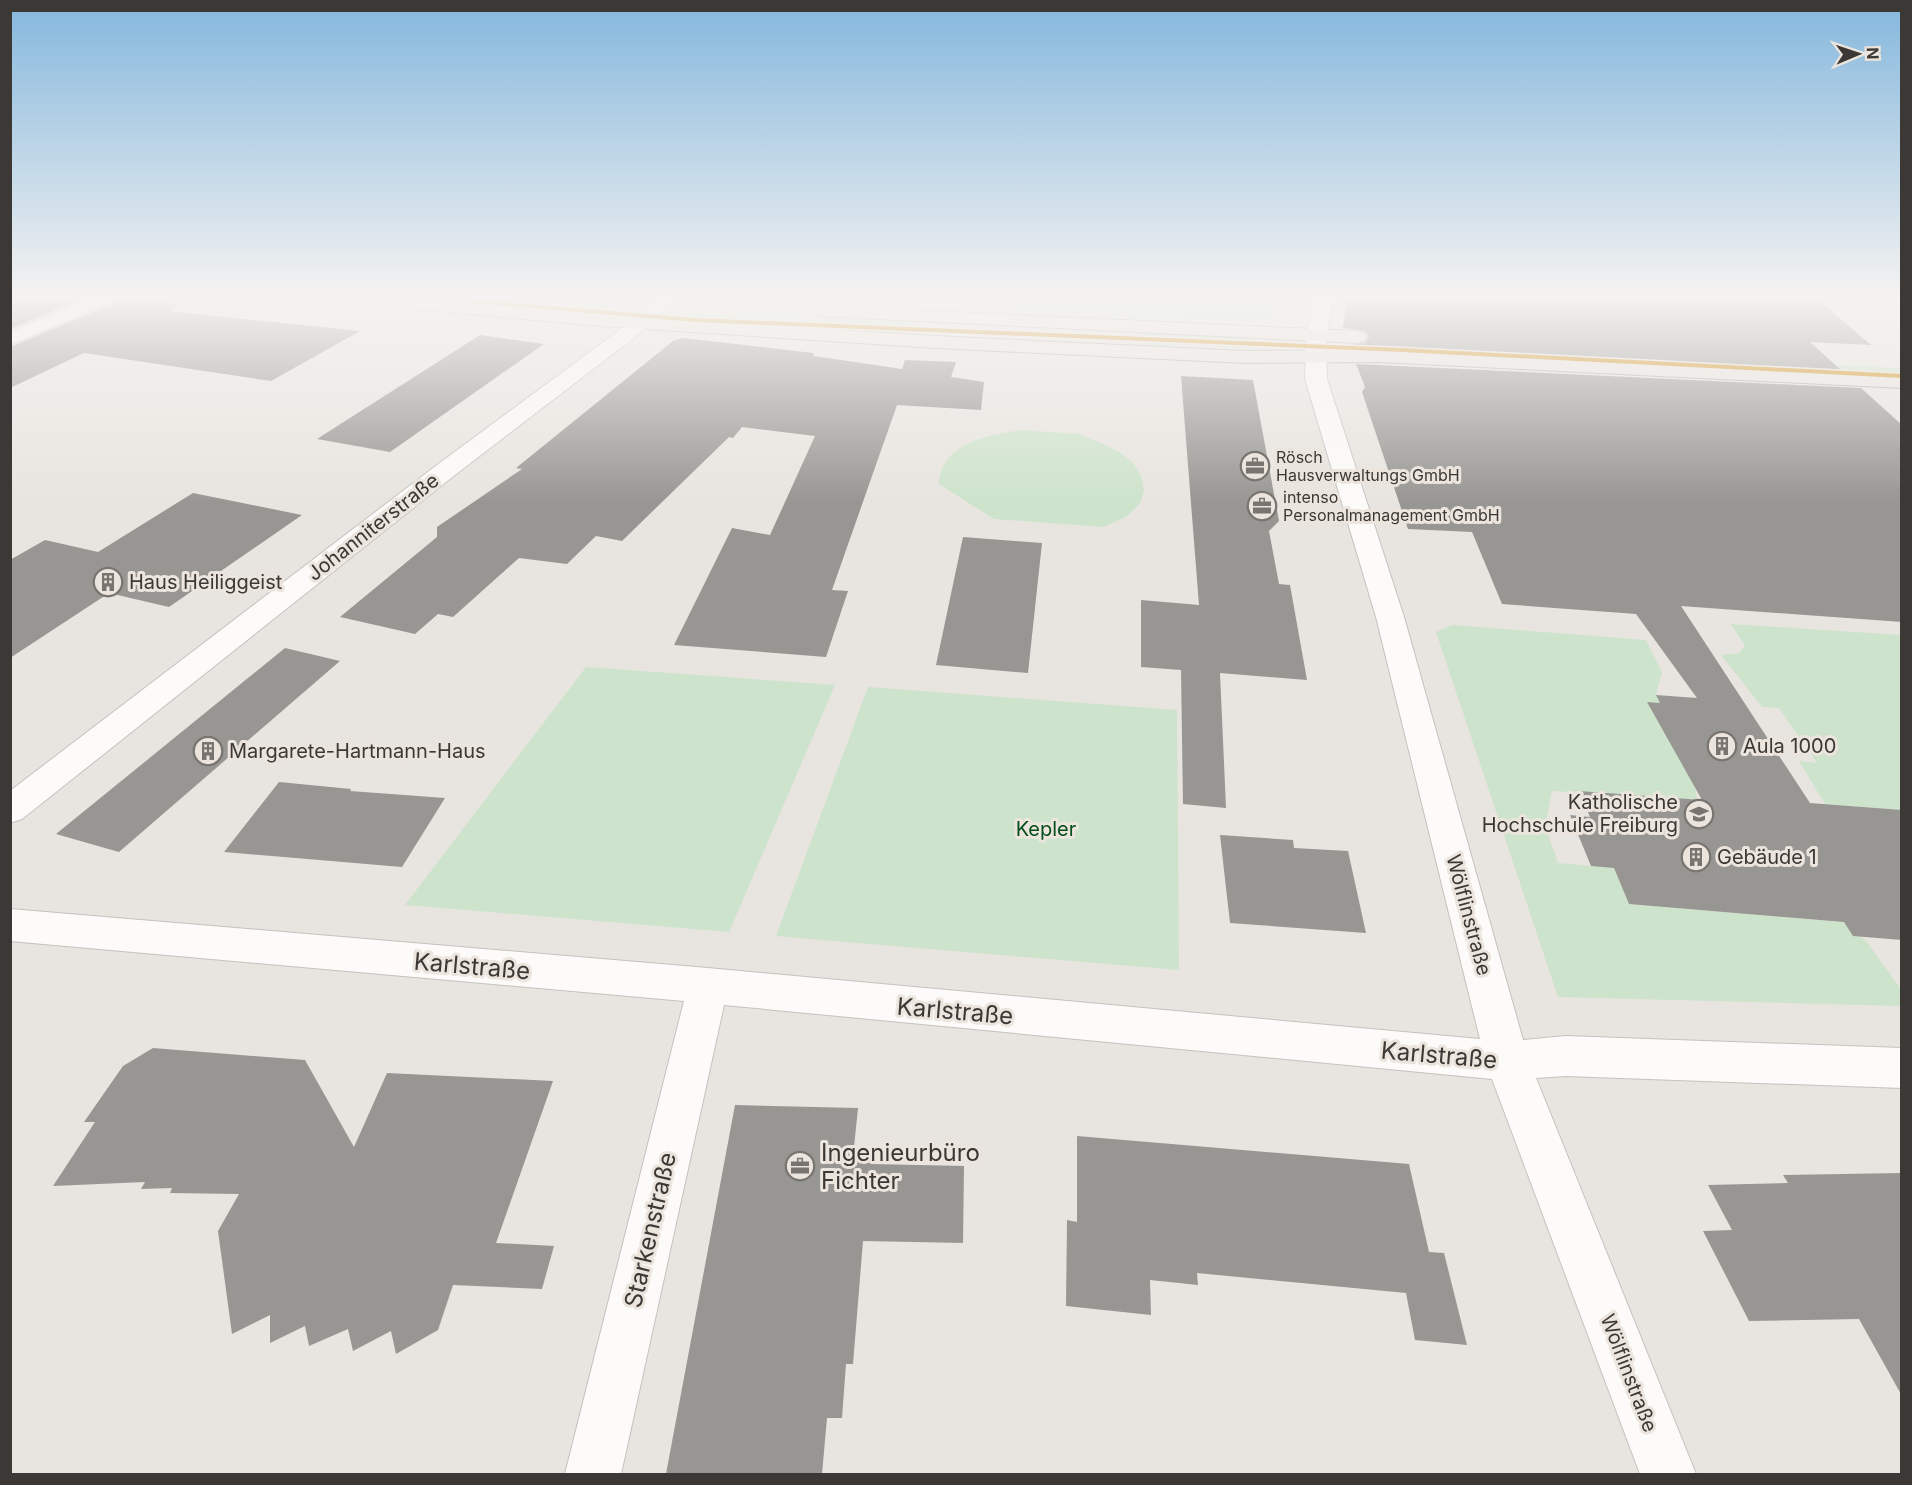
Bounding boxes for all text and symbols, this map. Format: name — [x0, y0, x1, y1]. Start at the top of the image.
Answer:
north arrow — [1828, 24, 1888, 84]
text: N — [1863, 47, 1883, 60]
place label: Rösch Hausverwaltungs GmbH — [1276, 447, 1460, 485]
office icon: Rösch Hausverwaltungs GmbH — [1239, 450, 1271, 482]
street label: Johanniterstraße — [302, 468, 444, 586]
place label: intenso Personalmanagement GmbH — [1283, 487, 1500, 525]
office icon: intenso Personalmanagement GmbH — [1246, 490, 1278, 522]
building icon: Haus Heiliggeist — [92, 566, 124, 598]
place label: Haus Heiliggeist — [129, 570, 283, 594]
building icon: Aula 1000 — [1706, 730, 1738, 762]
place label: Aula 1000 — [1743, 734, 1836, 758]
building icon: Margarete-Hartmann-Haus — [192, 735, 224, 767]
place label: Margarete-Hartmann-Haus — [229, 739, 486, 763]
place label: Katholische Hochschule Freiburg — [1482, 790, 1678, 837]
school or university icon: Katholische Hochschule Freiburg — [1683, 798, 1715, 830]
park label: Kepler — [1016, 817, 1077, 841]
building icon: Gebäude 1 — [1680, 841, 1712, 873]
place label: Gebäude 1 — [1717, 845, 1817, 869]
street label: Wölflinstraße — [1441, 852, 1497, 978]
street label: Karlstraße — [413, 946, 531, 986]
street label: Karlstraße — [896, 991, 1014, 1031]
street label: Karlstraße — [1380, 1035, 1498, 1075]
place label: Ingenieurbüro Fichter — [821, 1138, 980, 1195]
street label: Starkenstraße — [618, 1149, 682, 1311]
office icon: Ingenieurbüro Fichter — [784, 1150, 816, 1182]
street label: Wölflinstraße — [1596, 1311, 1662, 1435]

